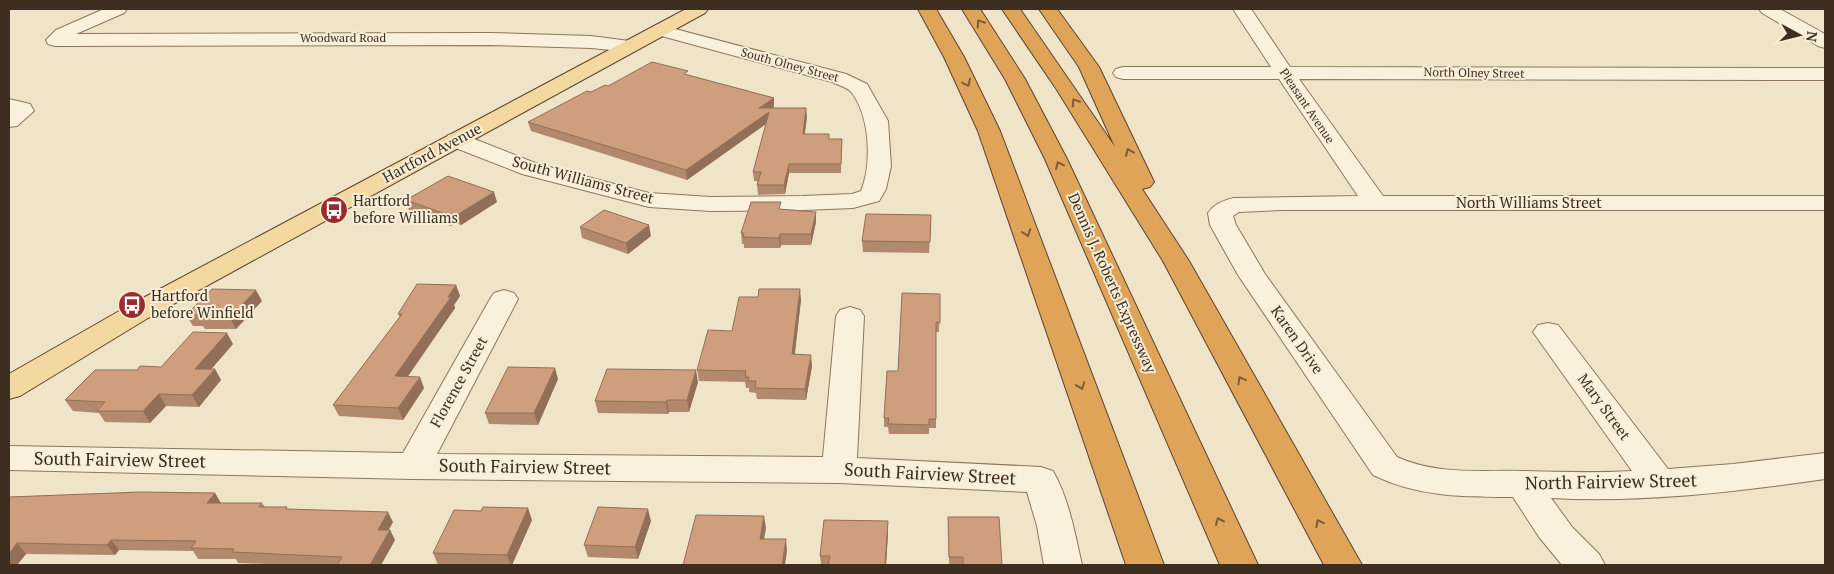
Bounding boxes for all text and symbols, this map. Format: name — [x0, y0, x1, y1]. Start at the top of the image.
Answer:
north arrow — [1774, 10, 1824, 60]
one-way arrow — [977, 19, 987, 28]
street label: Woodward Road — [300, 30, 386, 45]
text: N — [1802, 30, 1822, 43]
street label: South Olney Street — [739, 44, 841, 85]
street label: North Olney Street — [1423, 64, 1525, 81]
street label: Pleasant Avenue — [1277, 65, 1338, 146]
one-way arrow — [961, 77, 971, 86]
one-way arrow — [1072, 98, 1081, 108]
street label: Hartford Avenue — [378, 118, 485, 187]
one-way arrow — [1124, 148, 1135, 157]
street label: South Williams Street — [510, 151, 657, 208]
one-way arrow — [1055, 161, 1065, 170]
street label: Dennis J. Roberts Expressway — [1064, 189, 1162, 376]
place label: Hartford before Williams — [353, 190, 458, 227]
street label: North Williams Street — [1456, 192, 1602, 212]
bus stop icon: Hartford before Williams — [319, 195, 349, 225]
one-way arrow — [1021, 229, 1031, 237]
place label: Hartford before Winfield — [151, 285, 254, 322]
bus stop icon: Hartford before Winfield — [117, 290, 147, 320]
street label: Karen Drive — [1267, 301, 1329, 377]
street label: Florence Street — [425, 332, 492, 431]
street label: Mary Street — [1574, 369, 1636, 444]
one-way arrow — [1237, 376, 1247, 385]
one-way arrow — [1075, 382, 1085, 390]
street label: South Fairview Street — [34, 445, 207, 473]
street label: South Fairview Street — [439, 452, 612, 480]
street label: South Fairview Street — [843, 457, 1017, 490]
street label: North Fairview Street — [1525, 467, 1698, 495]
one-way arrow — [1214, 517, 1225, 526]
one-way arrow — [1315, 519, 1325, 528]

